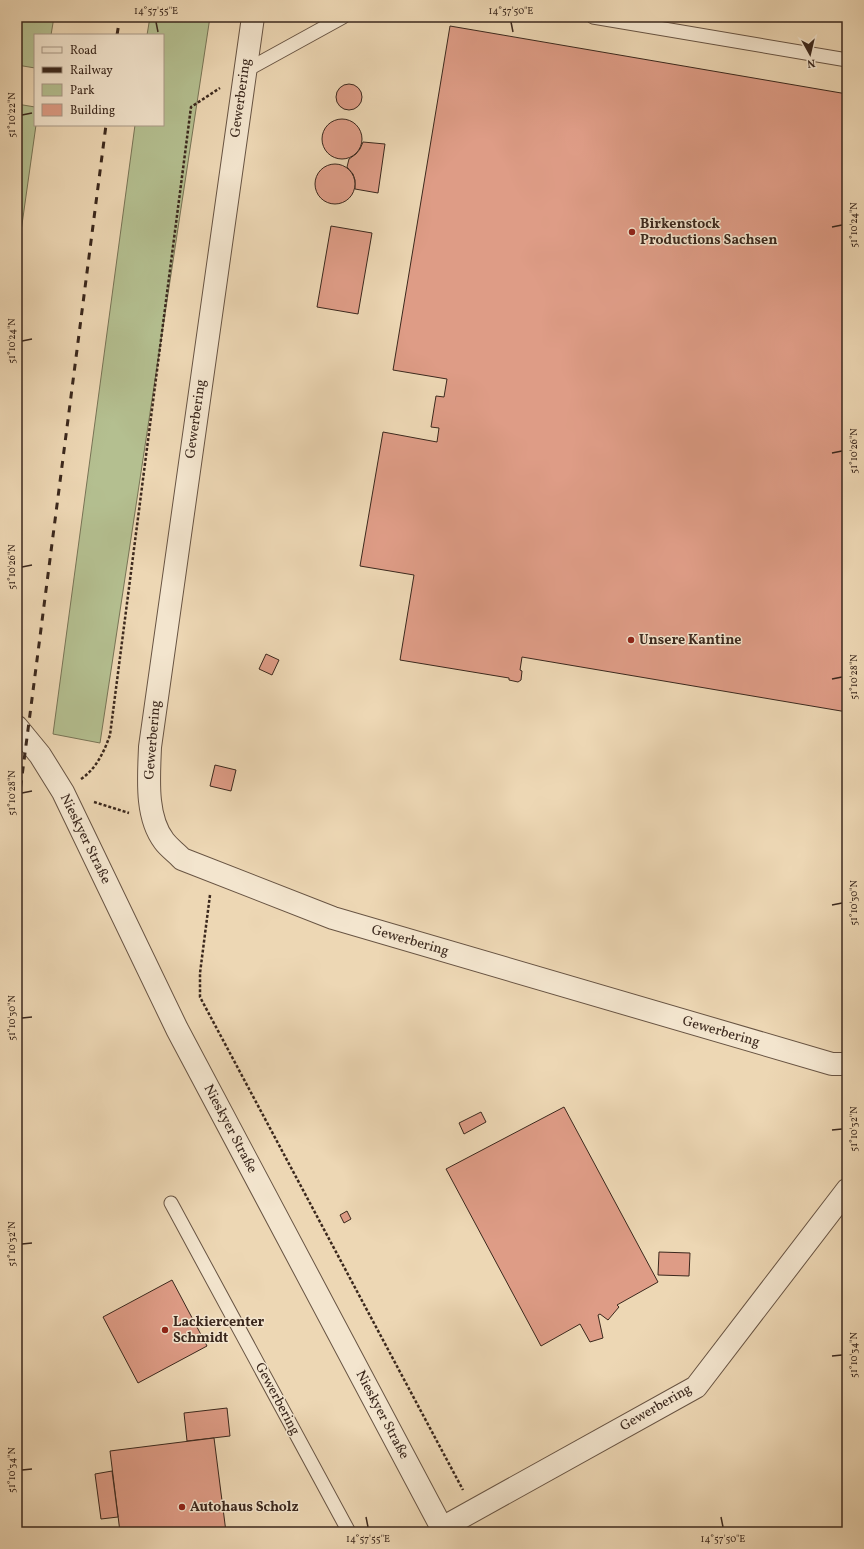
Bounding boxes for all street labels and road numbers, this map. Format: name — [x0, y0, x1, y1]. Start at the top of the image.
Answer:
street label: Gewerbering — [226, 57, 256, 139]
street label: Gewerbering — [181, 378, 211, 460]
street label: Gewerbering — [140, 699, 166, 781]
street label: Nieskyer Straße — [55, 791, 115, 888]
street label: Gewerbering — [369, 921, 451, 961]
street label: Gewerbering — [680, 1012, 762, 1052]
street label: Nieskyer Straße — [199, 1081, 262, 1177]
street label: Gewerbering — [250, 1359, 304, 1439]
street label: Nieskyer Straße — [351, 1367, 414, 1463]
street label: Gewerbering — [617, 1380, 695, 1436]

